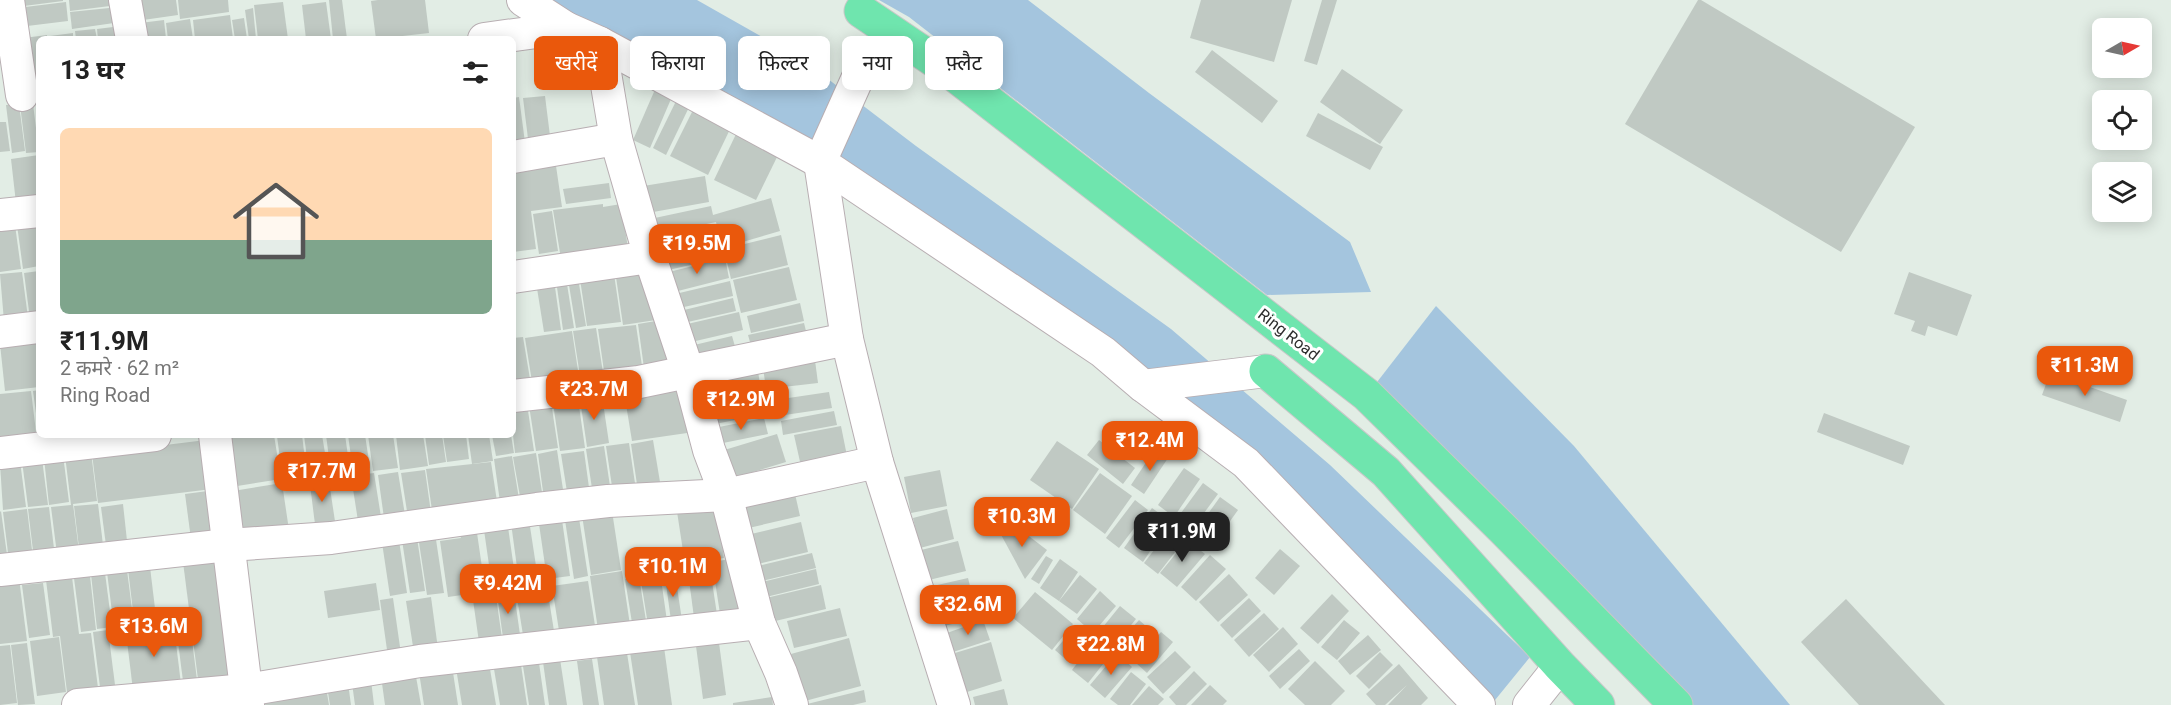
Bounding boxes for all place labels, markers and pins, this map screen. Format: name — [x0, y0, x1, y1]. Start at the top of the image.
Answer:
pin: ₹19.5M — [648, 224, 746, 275]
pin: ₹11.3M — [2036, 346, 2134, 397]
pin: ₹23.7M — [545, 370, 643, 421]
pin: ₹12.9M — [692, 380, 790, 431]
pin: ₹12.4M — [1101, 421, 1199, 472]
pin: ₹17.7M — [273, 452, 371, 503]
pin: ₹10.3M — [973, 497, 1071, 548]
pin: ₹11.9M — [1133, 512, 1231, 563]
pin: ₹10.1M — [624, 547, 722, 598]
pin: ₹9.42M — [459, 564, 557, 615]
pin: ₹32.6M — [919, 585, 1017, 636]
pin: ₹13.6M — [105, 607, 203, 658]
pin: ₹22.8M — [1062, 625, 1160, 676]

